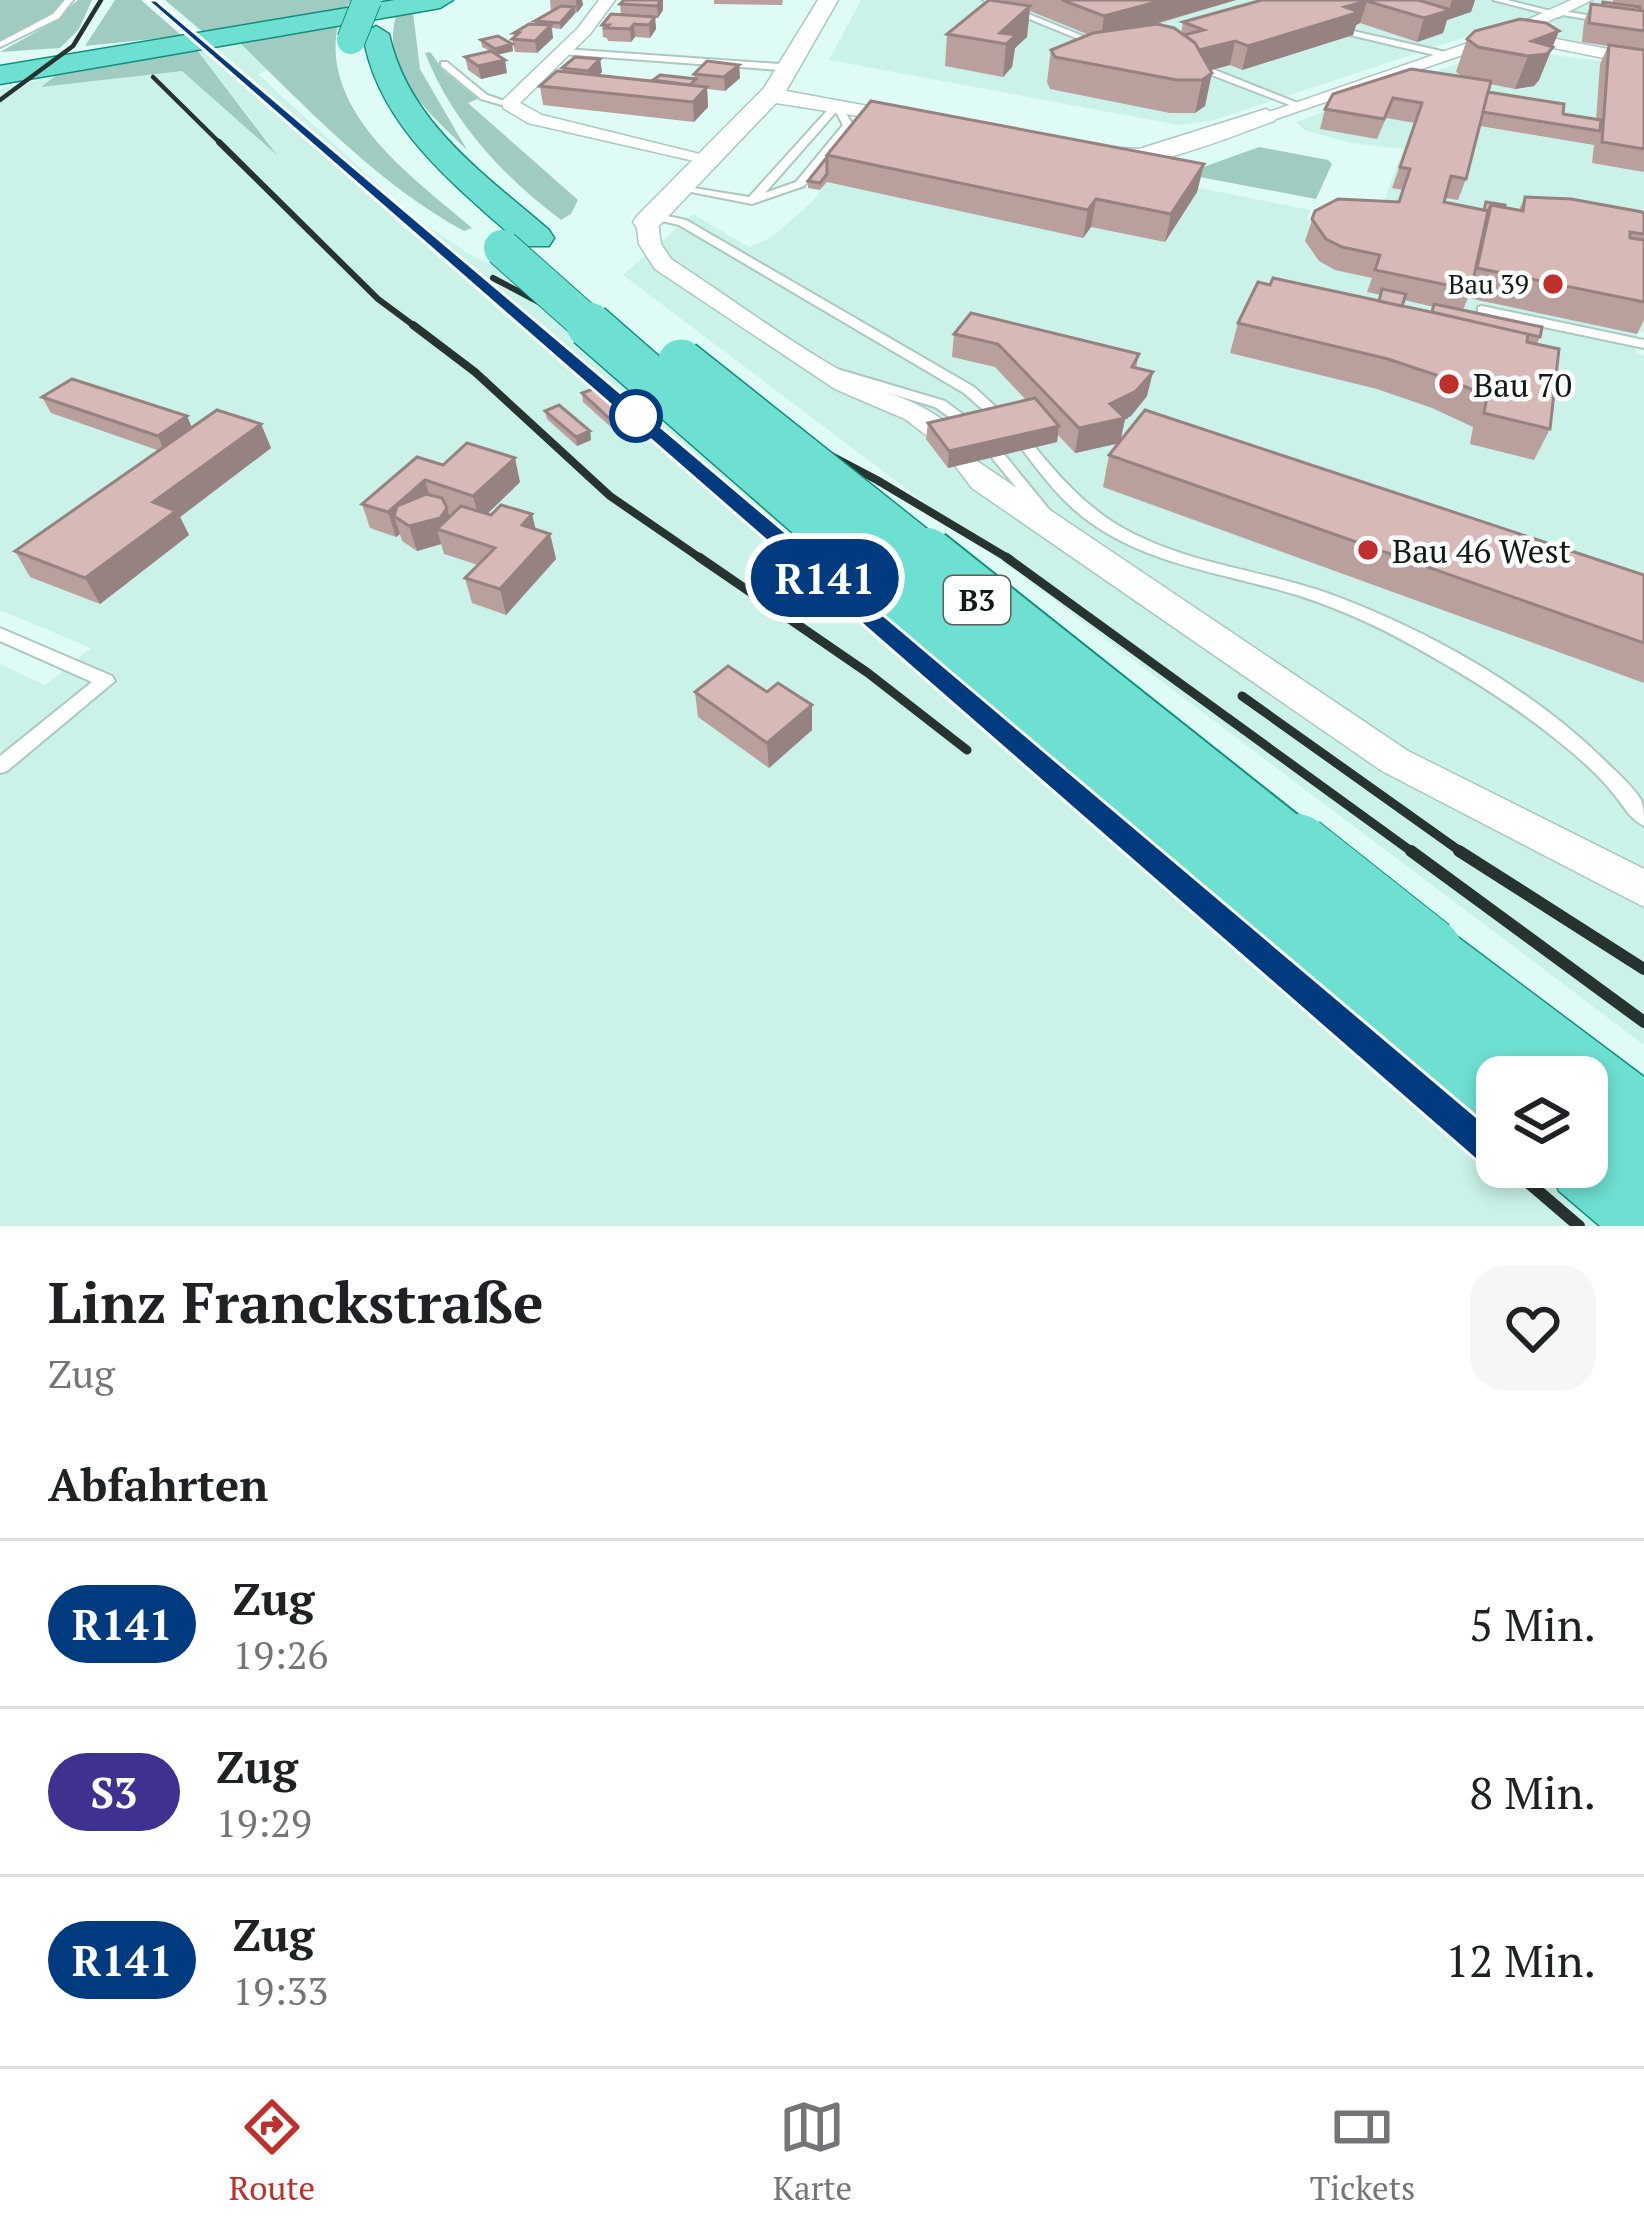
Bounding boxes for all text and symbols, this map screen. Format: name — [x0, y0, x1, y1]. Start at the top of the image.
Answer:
place label: Bau 39 — [1448, 266, 1529, 302]
marker: Bau 39 — [1540, 271, 1566, 297]
place label: Bau 70 — [1473, 363, 1572, 406]
marker: Bau 70 — [1436, 371, 1462, 397]
unlabelled marker — [611, 391, 661, 441]
place label: Bau 46 West — [1392, 529, 1571, 572]
marker: Bau 46 West — [1355, 537, 1381, 563]
line badge: R141 — [741, 539, 909, 617]
text: R141 — [775, 550, 875, 606]
road number: B3 — [944, 576, 1010, 624]
map controls — [1476, 1056, 1608, 1188]
button: layers — [1476, 1056, 1608, 1188]
text: Linz Franckstraße — [48, 1264, 544, 1339]
button: heart — [1470, 1265, 1596, 1391]
text: Zug — [48, 1347, 115, 1399]
text: Abfahrten — [48, 1454, 268, 1514]
text: Zug — [232, 1568, 314, 1628]
text: 5 Min. — [1469, 1594, 1596, 1654]
text: R141 — [72, 1596, 172, 1652]
text: 19:26 — [232, 1628, 328, 1680]
text: Zug — [216, 1736, 298, 1796]
text: 8 Min. — [1469, 1762, 1596, 1822]
text: S3 — [90, 1764, 138, 1820]
text: 19:29 — [216, 1796, 312, 1848]
text: Zug — [232, 1904, 314, 1964]
text: 12 Min. — [1445, 1930, 1596, 1990]
text: R141 — [72, 1932, 172, 1988]
text: 19:33 — [232, 1964, 328, 2016]
tab: Route — [229, 2094, 315, 2209]
tab: Karte — [773, 2094, 852, 2209]
tab: Tickets — [1310, 2094, 1415, 2209]

